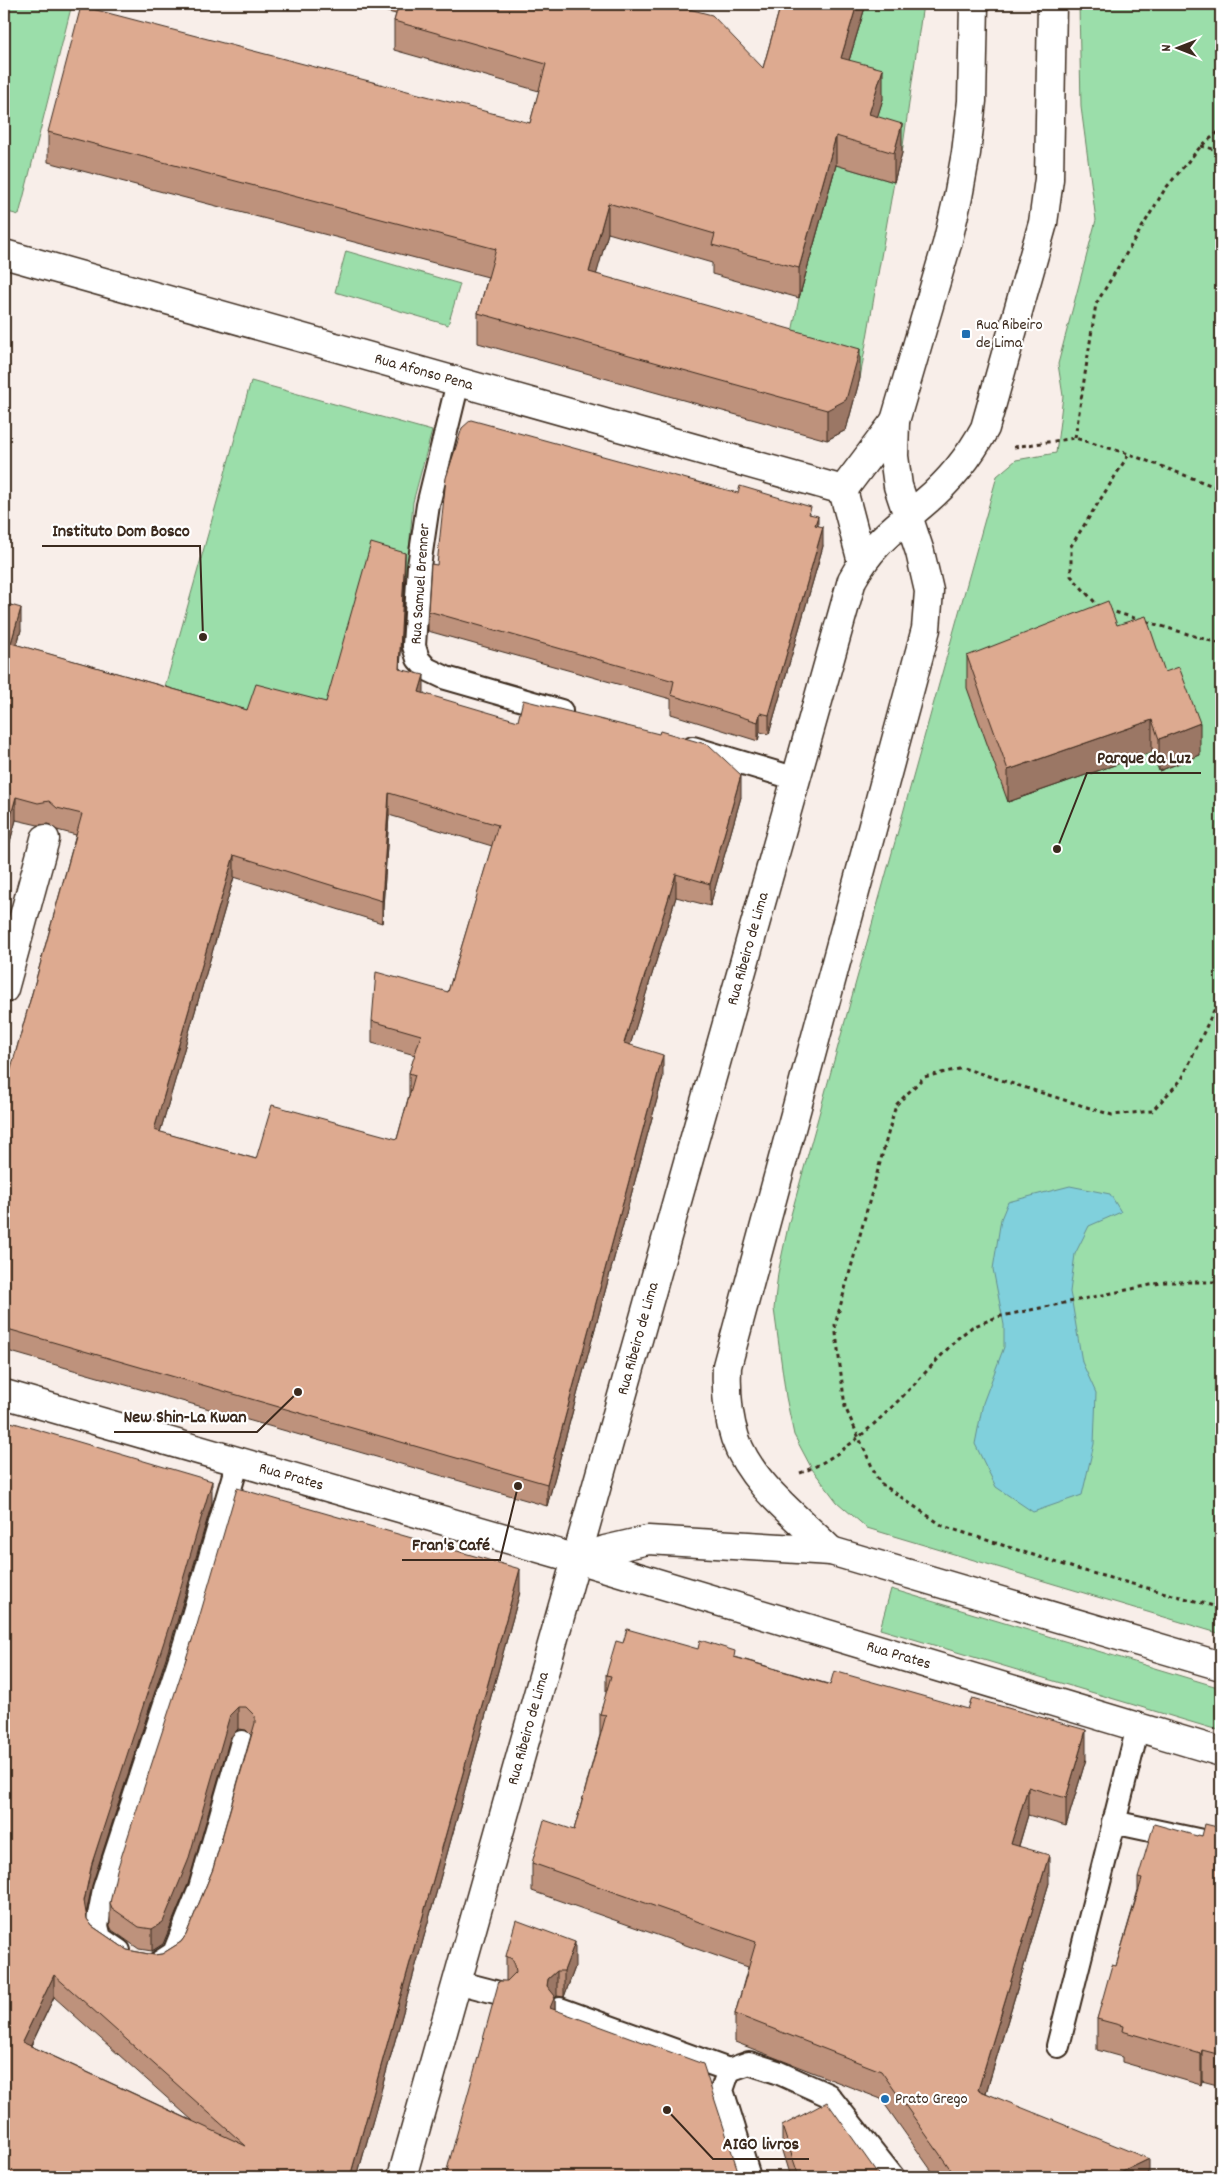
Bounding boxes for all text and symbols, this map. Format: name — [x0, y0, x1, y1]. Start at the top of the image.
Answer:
north arrow — [1152, 22, 1202, 72]
text: N — [1157, 44, 1177, 51]
place label: Rua Ribeiro de Lima — [976, 314, 1043, 355]
marker: Rua Ribeiro de Lima — [960, 328, 972, 340]
street label: Rua Afonso Pena — [372, 347, 476, 397]
callout: Instituto Dom Bosco — [42, 513, 200, 546]
text: Instituto Dom Bosco — [52, 520, 190, 545]
street label: Rua Samuel Brenner — [405, 523, 437, 645]
callout: Parque da Luz — [1087, 740, 1201, 773]
text: Parque da Luz — [1097, 747, 1191, 772]
street label: Rua Ribeiro de Lima — [721, 889, 775, 1008]
street label: Rua Ribeiro de Lima — [611, 1279, 665, 1398]
callout: New Shin-La Kwan — [114, 1399, 257, 1432]
text: New Shin-La Kwan — [123, 1406, 247, 1431]
street label: Rua Prates — [256, 1457, 327, 1497]
callout: Fran's Café — [402, 1527, 500, 1560]
text: Fran's Café — [412, 1534, 490, 1559]
street label: Rua Prates — [864, 1635, 934, 1676]
street label: Rua Ribeiro de Lima — [502, 1669, 555, 1788]
place label: Prato Grego — [895, 2088, 968, 2111]
marker: Prato Grego — [879, 2093, 891, 2105]
callout: AIGO livros — [713, 2126, 809, 2159]
text: AIGO livros — [723, 2133, 800, 2158]

